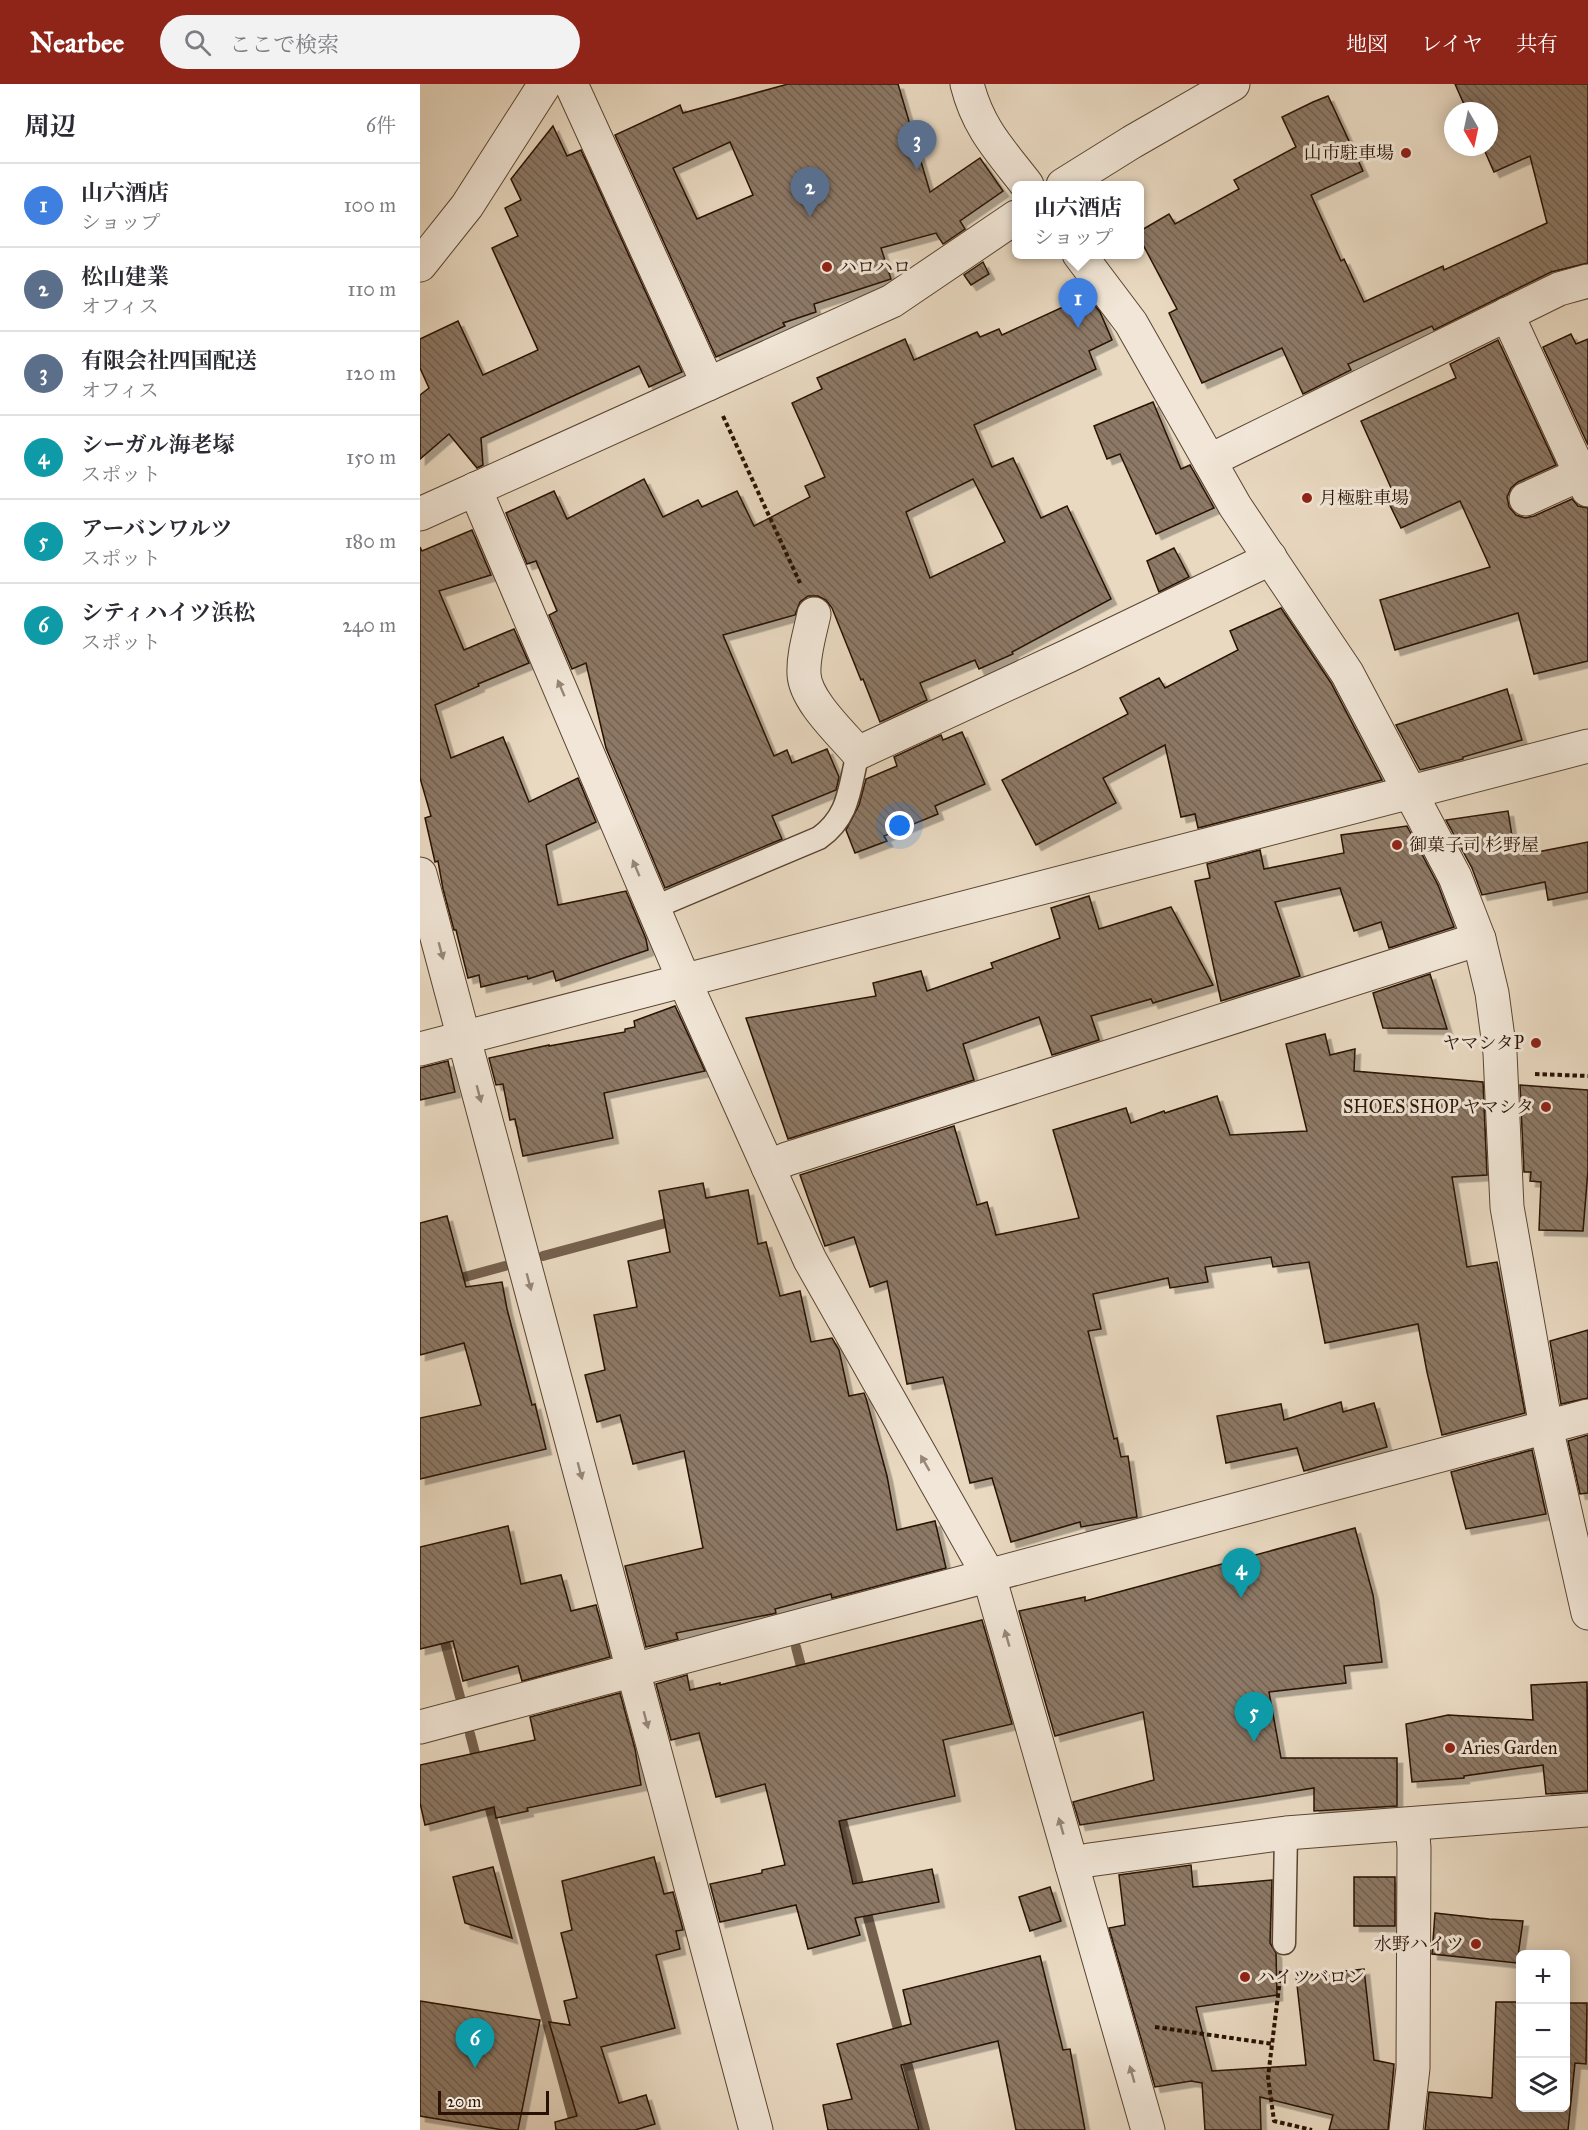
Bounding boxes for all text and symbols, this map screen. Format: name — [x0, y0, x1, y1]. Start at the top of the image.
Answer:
search box — [160, 15, 580, 69]
text: Nearbee — [30, 25, 124, 60]
icon: search — [181, 26, 214, 59]
text: ここで検索 — [229, 31, 339, 58]
text: 地図 — [1346, 31, 1388, 57]
text: レイヤ — [1421, 31, 1483, 57]
text: 共有 — [1516, 31, 1558, 57]
north arrow — [1444, 102, 1498, 156]
text: 周辺 — [24, 110, 76, 142]
text: 6件 — [366, 113, 396, 137]
pin: 3 — [898, 120, 936, 170]
place label: 山市駐車場 — [1304, 142, 1394, 164]
marker: 山市駐車場 — [1399, 146, 1413, 160]
pin: 2 — [790, 168, 830, 217]
text: 山六酒店 — [81, 179, 169, 206]
popup — [1012, 181, 1144, 259]
text: 1 — [40, 193, 47, 217]
text: 100 m — [344, 193, 396, 217]
text: 山六酒店 — [1034, 194, 1122, 221]
text: ショップ — [81, 210, 161, 234]
text: ショップ — [1034, 225, 1114, 249]
place label: ハロハロ — [839, 256, 911, 278]
marker: ハロハロ — [820, 260, 834, 274]
text: 松山建業 — [81, 263, 169, 290]
text: 2 — [39, 277, 48, 301]
text: 110 m — [348, 277, 396, 301]
pin: 1 — [1058, 278, 1098, 328]
text: オフィス — [81, 294, 159, 318]
text: 有限会社四国配送 — [81, 347, 257, 374]
text: 3 — [40, 361, 48, 385]
text: 120 m — [345, 361, 396, 385]
text: オフィス — [81, 378, 159, 402]
text: シーガル海老塚 — [81, 431, 235, 458]
text: 4 — [38, 445, 49, 469]
text: 150 m — [346, 445, 396, 469]
text: スポット — [81, 462, 161, 486]
place label: 月極駐車場 — [1319, 487, 1409, 509]
marker: 月極駐車場 — [1300, 491, 1314, 505]
text: アーバンワルツ — [81, 515, 233, 542]
text: 5 — [39, 529, 48, 553]
text: 180 m — [345, 529, 396, 553]
text: スポット — [81, 546, 161, 570]
text: シティハイツ浜松 — [81, 599, 255, 626]
text: 6 — [38, 613, 49, 637]
text: 240 m — [342, 613, 396, 637]
text: スポット — [81, 630, 161, 654]
one-way arrow — [556, 679, 566, 697]
your location — [885, 811, 914, 840]
place label: 御菓子司 杉野屋 — [1409, 834, 1539, 856]
marker: 御菓子司 杉野屋 — [1390, 838, 1404, 852]
one-way arrow — [631, 859, 641, 877]
one-way arrow — [436, 941, 446, 960]
place label: ヤマシタP — [1442, 1032, 1524, 1054]
marker: ヤマシタP — [1529, 1036, 1543, 1050]
one-way arrow — [475, 1085, 484, 1103]
place label: SHOES SHOP ヤマシタ — [1343, 1096, 1534, 1118]
marker: SHOES SHOP ヤマシタ — [1539, 1100, 1553, 1114]
one-way arrow — [525, 1273, 535, 1291]
one-way arrow — [920, 1454, 930, 1471]
one-way arrow — [575, 1462, 585, 1480]
pin: 4 — [1222, 1548, 1260, 1598]
one-way arrow — [1002, 1629, 1011, 1647]
pin: 5 — [1234, 1692, 1274, 1742]
one-way arrow — [642, 1711, 652, 1729]
place label: Aries Garden — [1461, 1737, 1558, 1759]
marker: Aries Garden — [1443, 1741, 1457, 1755]
one-way arrow — [1056, 1817, 1065, 1835]
place label: 水野ハイツ — [1374, 1933, 1464, 1955]
marker: 水野ハイツ — [1469, 1937, 1483, 1951]
map controls — [1516, 1950, 1570, 2112]
button: + — [1516, 1950, 1570, 2004]
place label: ハイツバロン — [1257, 1966, 1365, 1988]
marker: ハイツバロン — [1238, 1970, 1252, 1984]
button: − — [1516, 2004, 1570, 2058]
pin: 6 — [456, 2018, 494, 2068]
button: layers — [1516, 2058, 1570, 2112]
one-way arrow — [1127, 2065, 1136, 2083]
scale bar — [438, 2088, 549, 2116]
text: 20 m — [447, 2092, 481, 2111]

